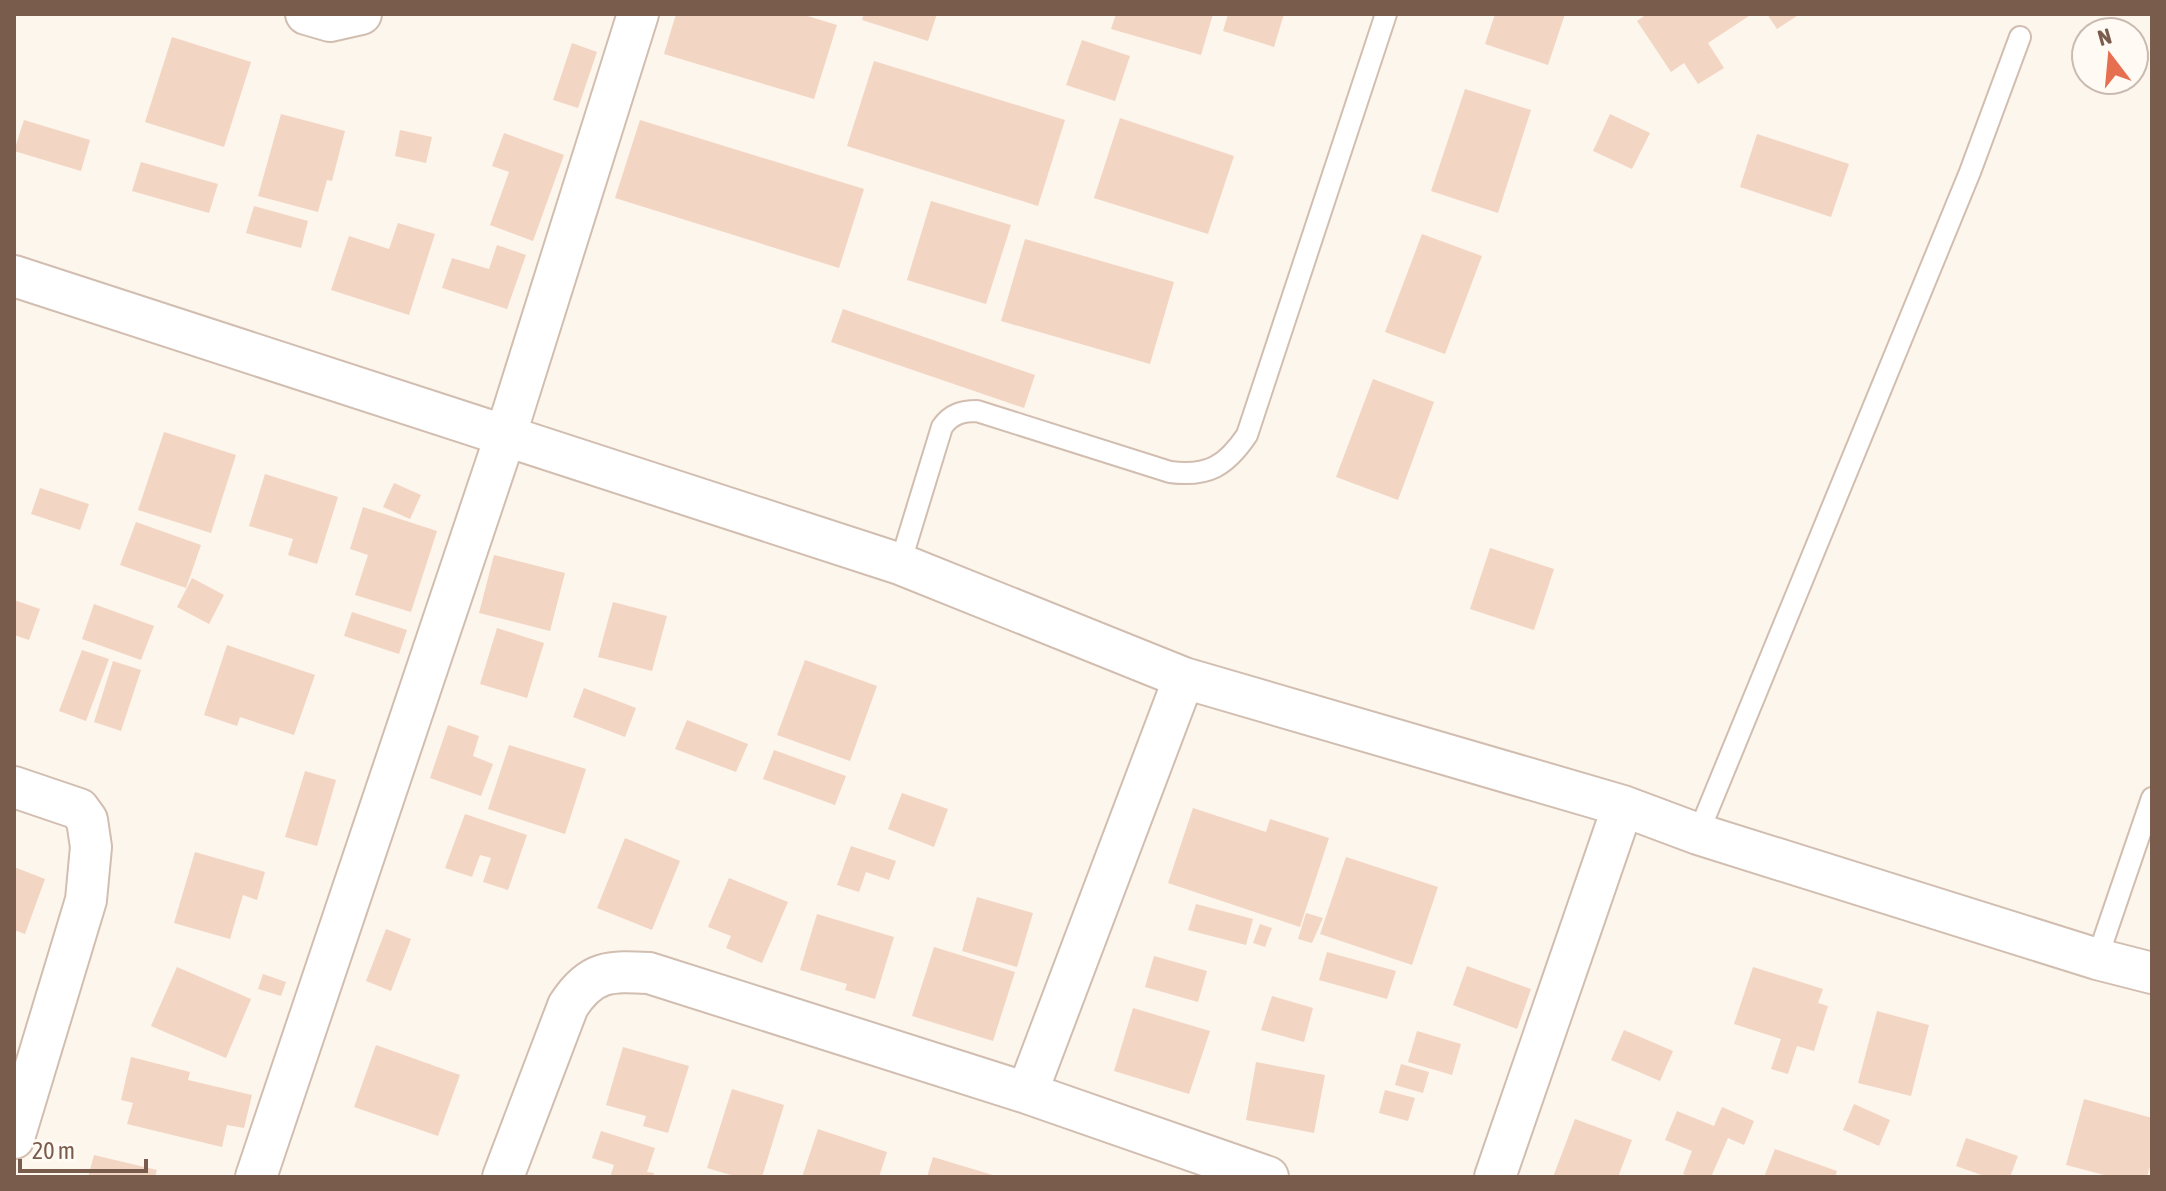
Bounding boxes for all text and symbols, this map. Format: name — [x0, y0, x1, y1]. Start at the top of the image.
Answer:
north arrow — [2070, 16, 2150, 96]
text: N — [2095, 22, 2114, 51]
scale bar — [20, 1123, 146, 1173]
text: 20 m — [32, 1137, 75, 1164]

